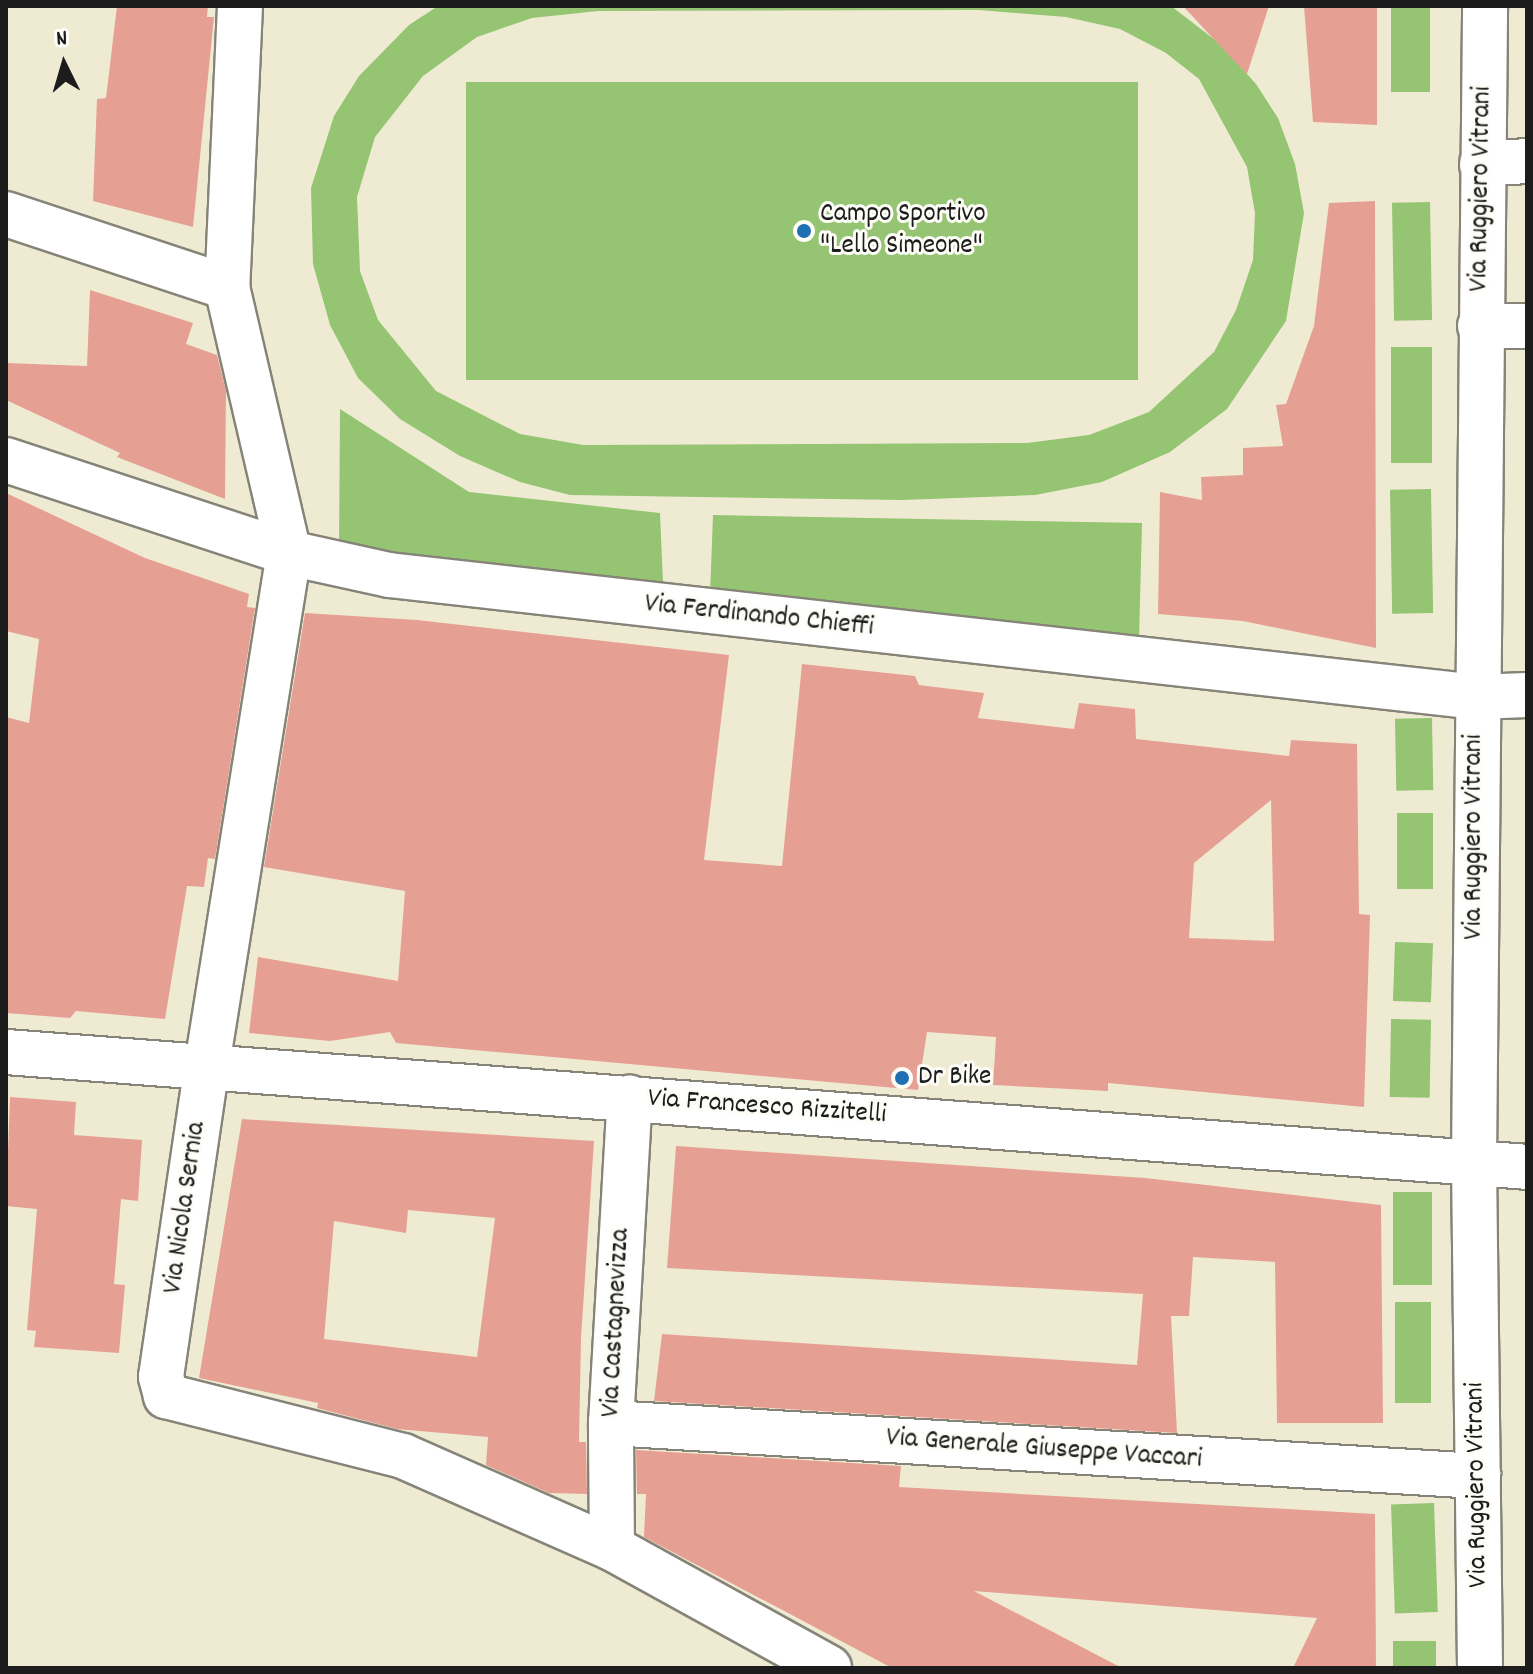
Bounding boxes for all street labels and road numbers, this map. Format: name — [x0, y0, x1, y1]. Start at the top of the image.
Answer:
street label: Via Ruggiero Vitrani — [1463, 86, 1501, 292]
street label: Via Ferdinando Chieffi — [643, 588, 875, 646]
street label: Via Ruggiero Vitrani — [1458, 734, 1492, 940]
street label: Via Francesco Rizzitelli — [647, 1083, 887, 1133]
street label: Via Nicola Sernia — [157, 1120, 215, 1296]
street label: Via Castagnevizza — [595, 1228, 639, 1418]
street label: Via Ruggiero Vitrani — [1459, 1382, 1497, 1588]
street label: Via Generale Giuseppe Vaccari — [885, 1422, 1203, 1478]

